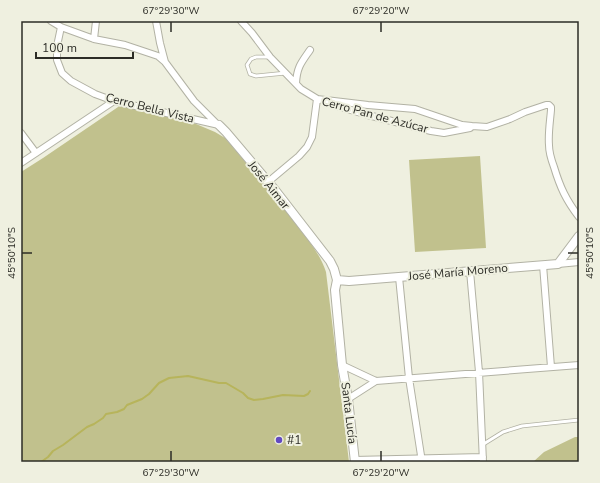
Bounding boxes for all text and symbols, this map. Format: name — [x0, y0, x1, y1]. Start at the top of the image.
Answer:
text: 67°29'30"W — [143, 4, 199, 18]
text: 67°29'20"W — [353, 4, 409, 18]
scale bar — [36, 34, 133, 60]
text: 100 m — [42, 40, 77, 56]
street label: Cerro Bella Vista — [104, 89, 196, 127]
street label: Cerro Pan de Azúcar — [320, 93, 431, 137]
street label: José Aimar — [244, 157, 294, 213]
text: 45°50'10"S — [5, 227, 19, 279]
text: 45°50'10"S — [583, 227, 597, 279]
street label: José María Moreno — [407, 260, 509, 284]
street label: Santa Lucía — [337, 381, 361, 445]
place label: #1 — [287, 432, 301, 448]
marker: #1 — [274, 435, 284, 445]
text: 67°29'30"W — [143, 466, 199, 480]
text: 67°29'20"W — [353, 466, 409, 480]

